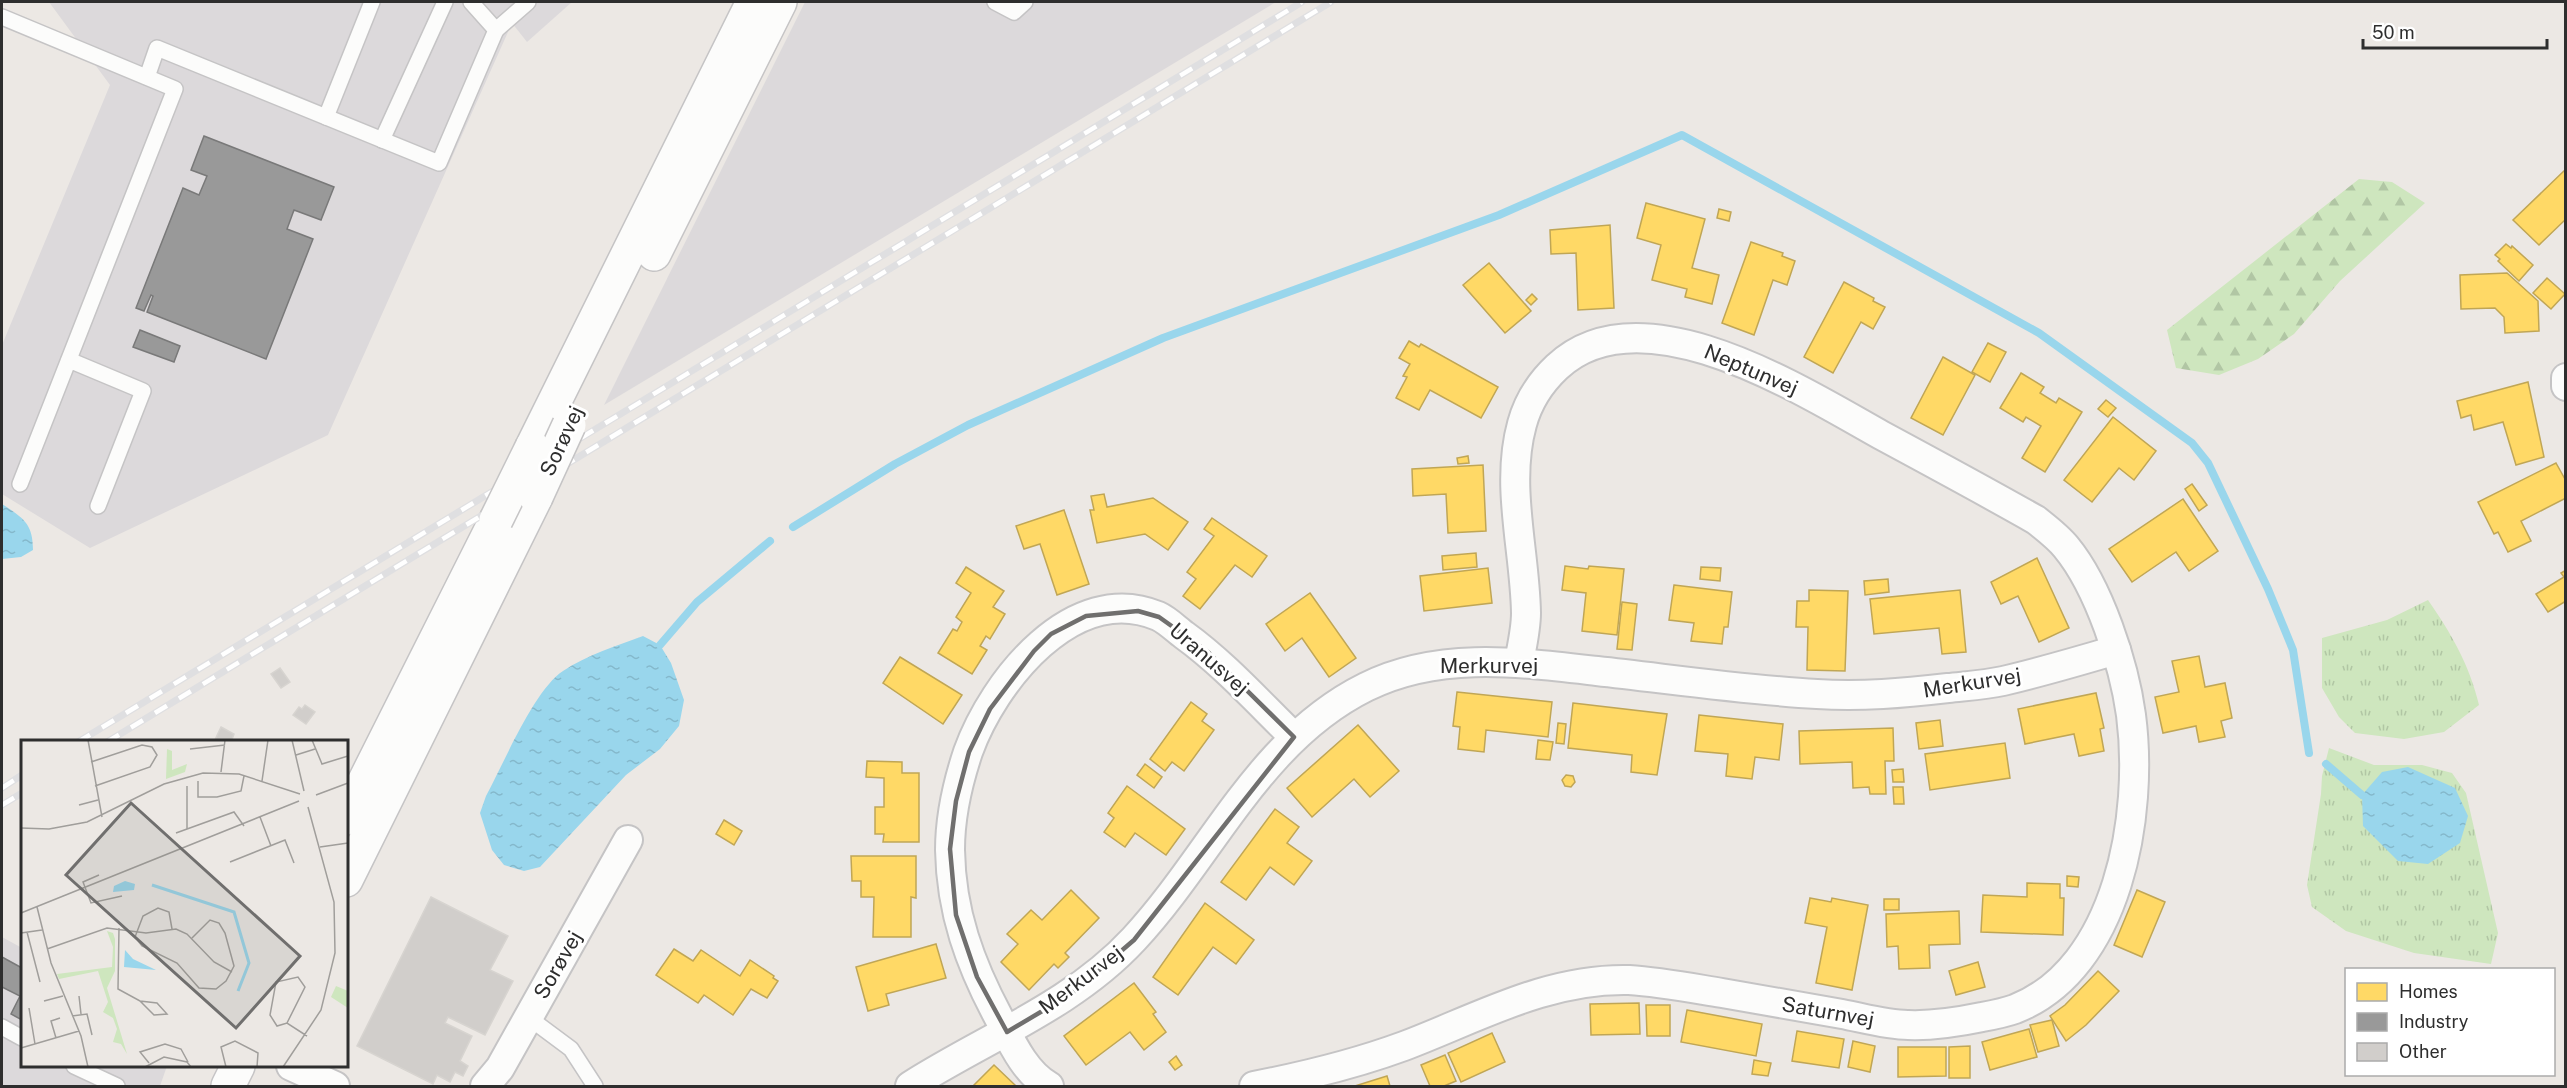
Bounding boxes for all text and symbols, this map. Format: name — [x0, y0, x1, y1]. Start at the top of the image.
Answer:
scale bar — [2363, 12, 2548, 50]
text: 50 m — [2372, 22, 2415, 43]
street label: Neptunvej — [1700, 339, 1802, 400]
street label: Sorøvej — [534, 402, 589, 480]
street label: Uranusvej — [1165, 617, 1254, 700]
street label: Merkurvej — [1440, 653, 1538, 678]
street label: Merkurvej — [1921, 662, 2023, 703]
inset map — [21, 740, 348, 1067]
street label: Sorøvej — [528, 926, 587, 1003]
street label: Merkurvej — [1034, 940, 1128, 1019]
legend — [2345, 968, 2555, 1076]
text: Homes — [2399, 981, 2458, 1002]
street label: Saturnvej — [1780, 991, 1876, 1032]
text: Industry — [2399, 1011, 2469, 1032]
text: Other — [2399, 1041, 2447, 1062]

